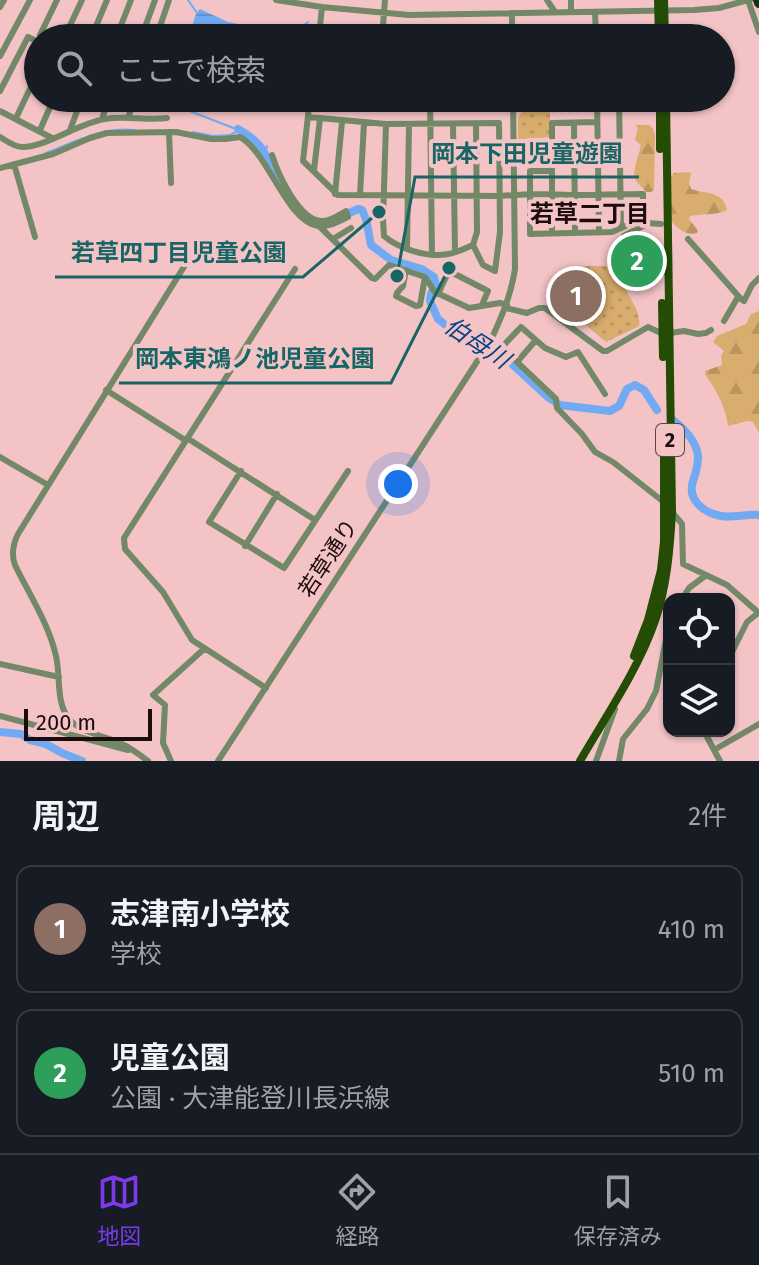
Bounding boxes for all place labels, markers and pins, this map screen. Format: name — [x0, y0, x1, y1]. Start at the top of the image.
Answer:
callout: 岡本下田児童遊園 — [415, 129, 639, 177]
callout: 若草四丁目児童公園 — [55, 229, 303, 277]
pin: 2 — [611, 231, 663, 291]
pin: 1 — [550, 266, 602, 326]
callout: 岡本東鴻ノ池児童公園 — [119, 335, 391, 383]

